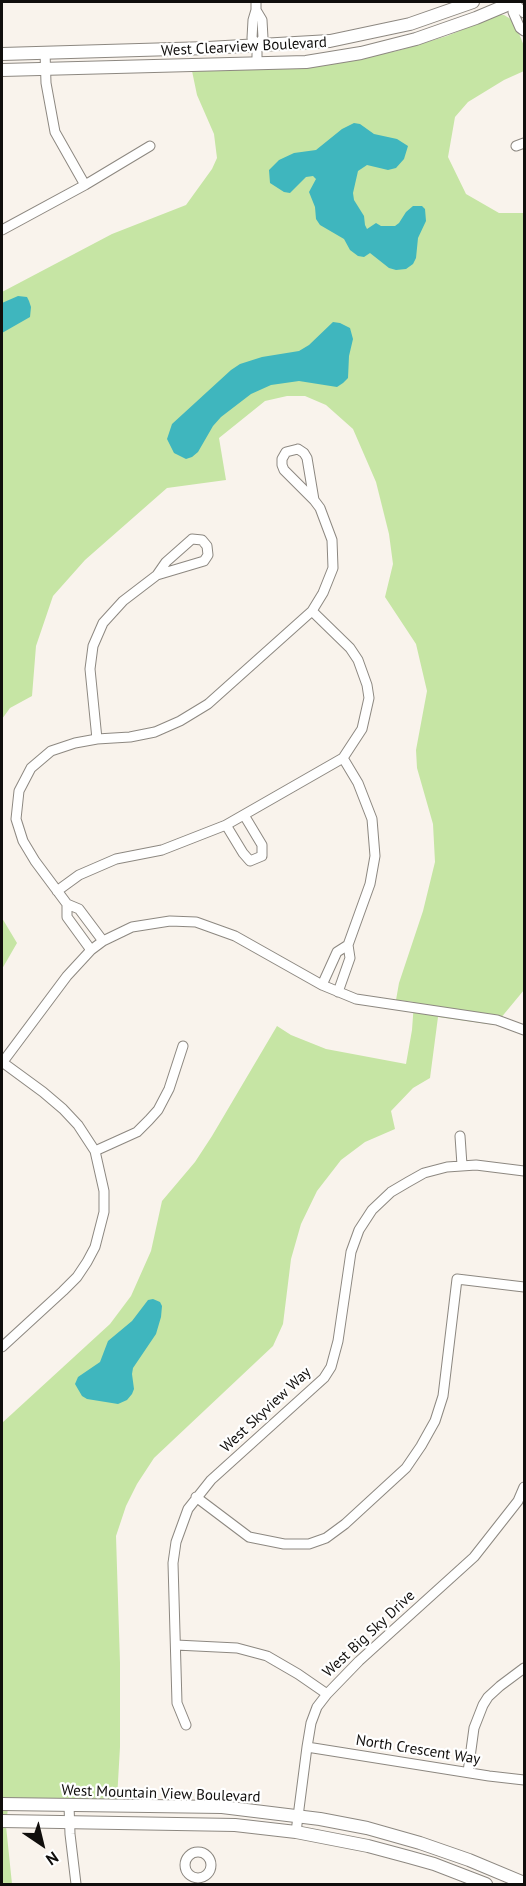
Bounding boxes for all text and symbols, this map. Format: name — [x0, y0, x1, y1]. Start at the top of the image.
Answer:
street label: West Clearview Boulevard — [161, 34, 327, 60]
street label: West Skyview Way — [217, 1364, 315, 1456]
street label: West Big Sky Drive — [319, 1587, 419, 1681]
street label: North Crescent Way — [354, 1731, 482, 1769]
street label: West Mountain View Boulevard — [61, 1782, 261, 1806]
north arrow — [12, 1814, 72, 1874]
text: N — [42, 1848, 62, 1870]

